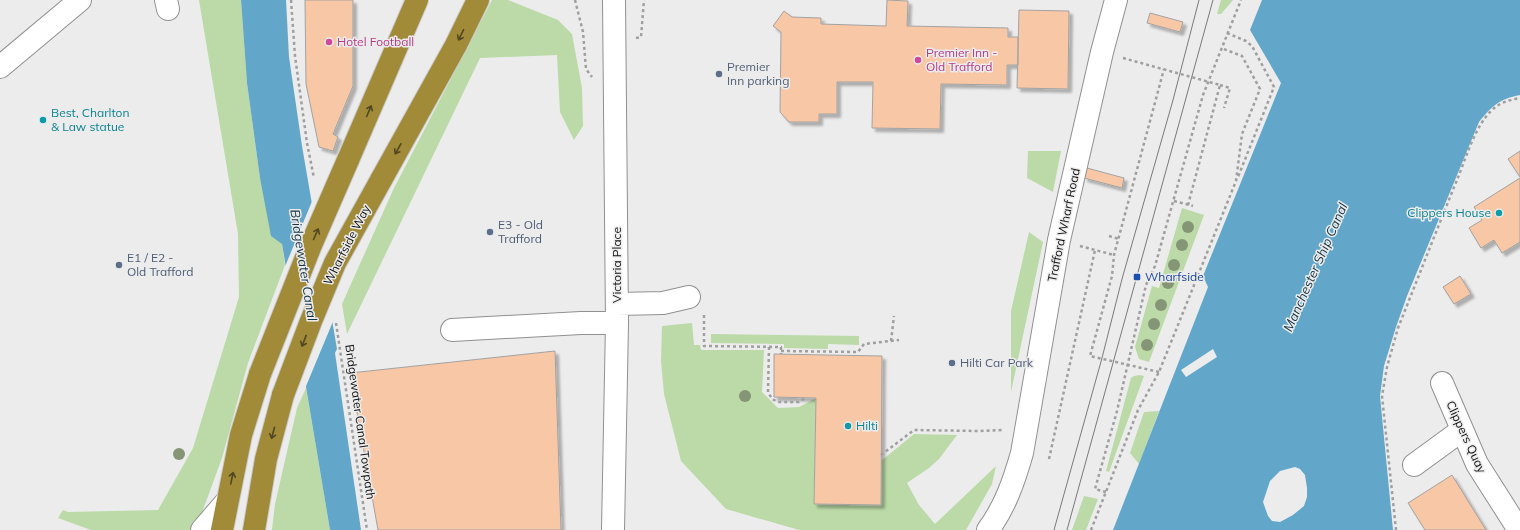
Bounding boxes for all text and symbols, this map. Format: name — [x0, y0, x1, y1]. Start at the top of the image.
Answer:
one-way arrow — [457, 29, 464, 41]
place label: Hotel Football — [337, 34, 414, 49]
marker: Hotel Football — [324, 37, 334, 47]
place label: Premier Inn - Old Trafford — [926, 45, 997, 74]
marker: Premier Inn - Old Trafford — [913, 55, 923, 65]
place label: Premier Inn parking — [727, 59, 789, 88]
marker: Premier Inn parking — [714, 69, 724, 79]
place label: Best, Charlton & Law statue — [51, 105, 130, 134]
one-way arrow — [366, 106, 373, 118]
marker: Best, Charlton & Law statue — [38, 115, 48, 125]
one-way arrow — [394, 143, 402, 155]
street label: Trafford Wharf Road — [1044, 167, 1083, 283]
water label: Manchester Ship Canal — [1279, 200, 1351, 334]
street label: Wharfside Way — [320, 202, 374, 287]
place label: Clippers House — [1407, 205, 1491, 220]
water label: Bridgewater Canal — [287, 208, 321, 323]
marker: Clippers House — [1494, 208, 1504, 218]
place label: E3 - Old Trafford — [498, 217, 543, 246]
marker: E3 - Old Trafford — [485, 227, 495, 237]
street label: Victoria Place — [609, 227, 624, 303]
one-way arrow — [313, 229, 320, 241]
place label: E1 / E2 - Old Trafford — [127, 250, 193, 279]
marker: E1 / E2 - Old Trafford — [114, 260, 124, 270]
place label: Wharfside — [1145, 269, 1204, 284]
marker: Wharfside — [1132, 272, 1142, 282]
one-way arrow — [299, 335, 307, 347]
street label: Bridgewater Canal Towpath — [342, 343, 379, 500]
place label: Hilti Car Park — [960, 355, 1034, 370]
marker: Hilti Car Park — [947, 358, 957, 368]
street label: Clippers Quay — [1443, 398, 1490, 476]
place label: Hilti — [856, 418, 878, 433]
marker: Hilti — [843, 421, 853, 431]
one-way arrow — [269, 426, 276, 439]
one-way arrow — [228, 472, 236, 485]

